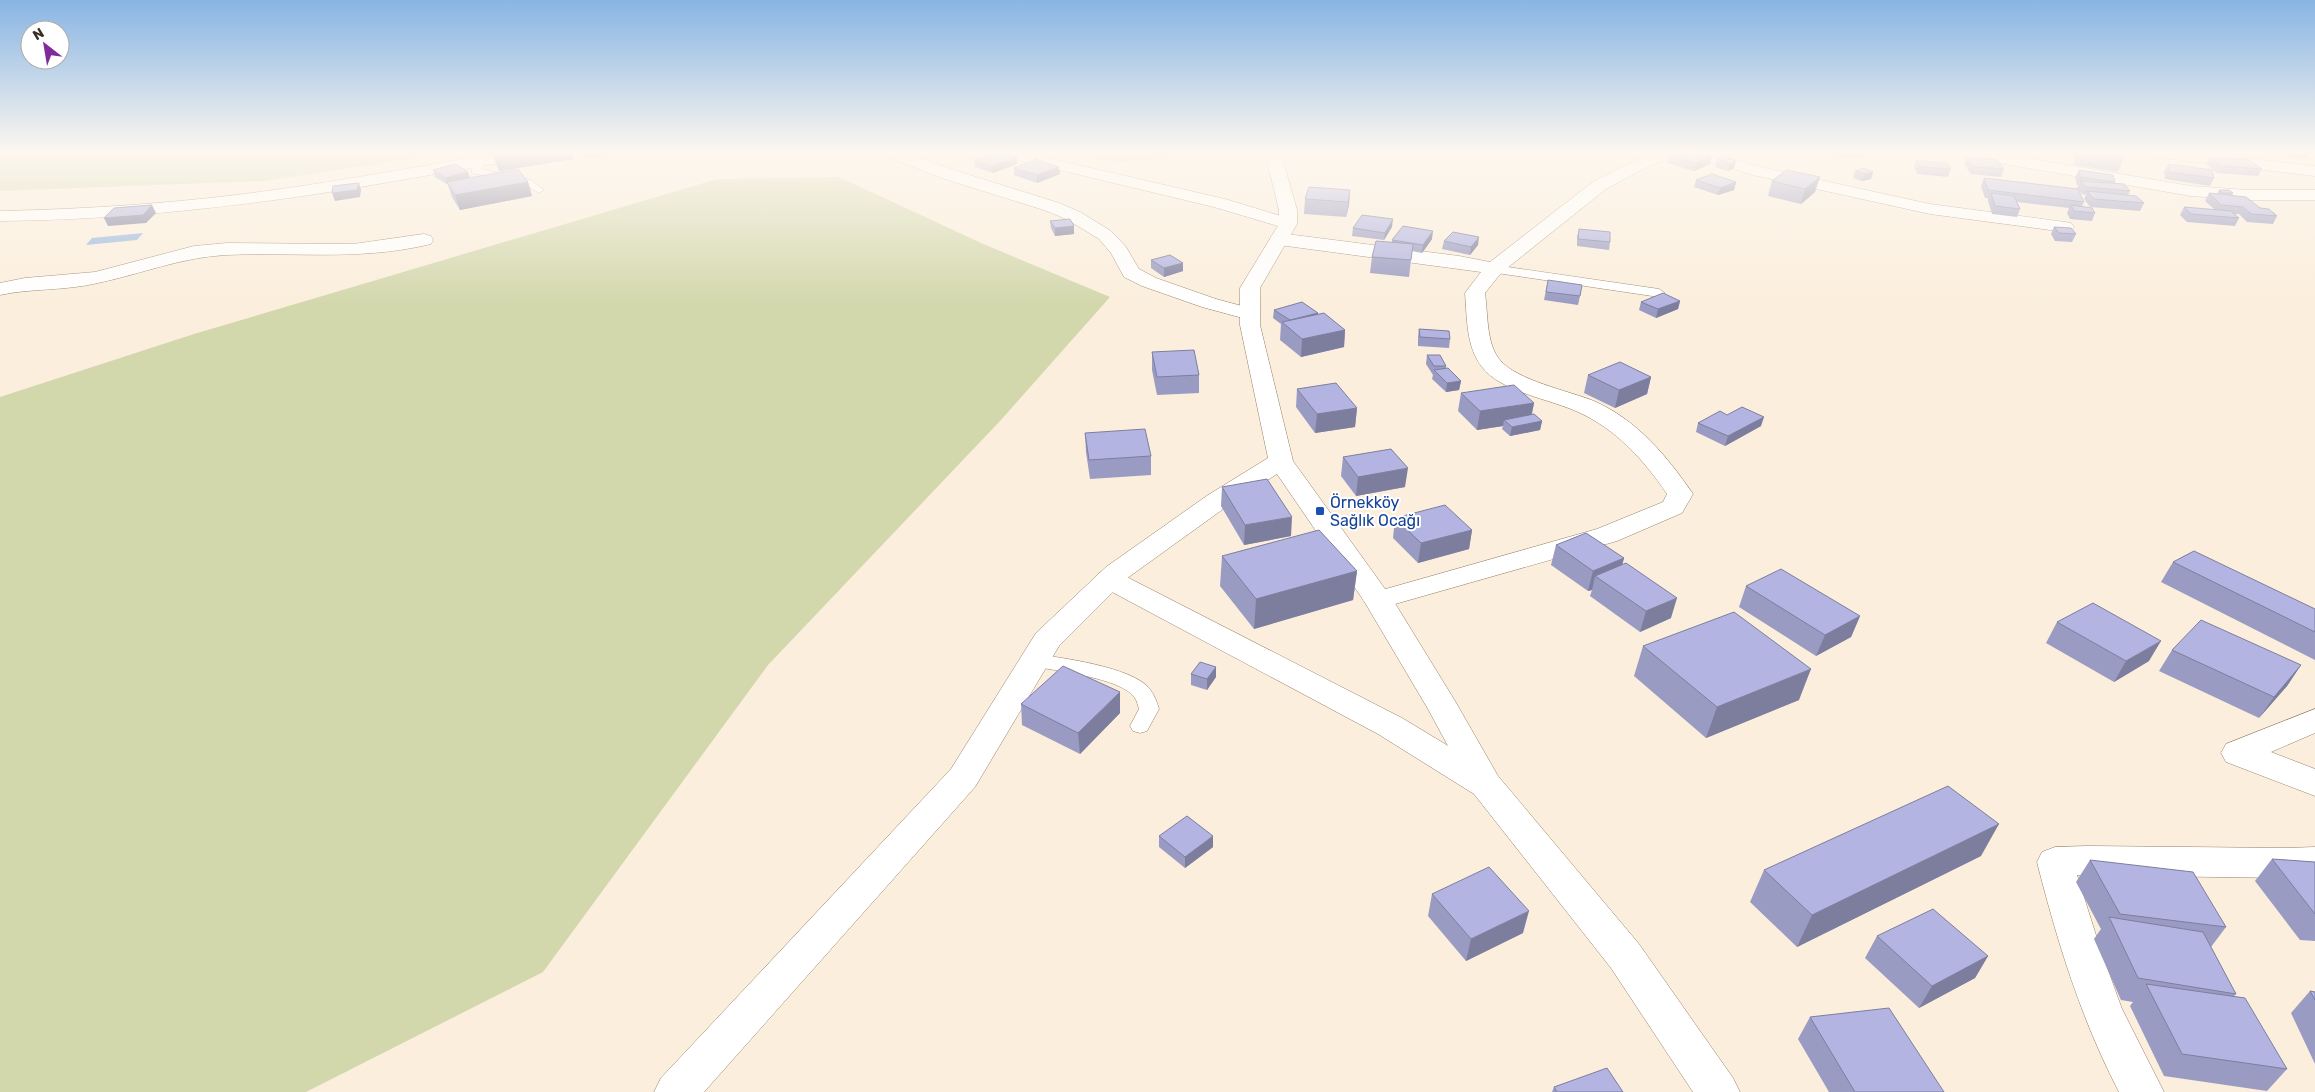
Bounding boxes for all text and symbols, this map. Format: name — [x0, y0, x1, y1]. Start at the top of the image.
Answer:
north arrow — [20, 20, 70, 70]
text: N — [30, 24, 47, 44]
place label: Örnekköy Sağlık Ocağı — [1330, 493, 1420, 530]
marker: Örnekköy Sağlık Ocağı — [1314, 505, 1326, 517]

